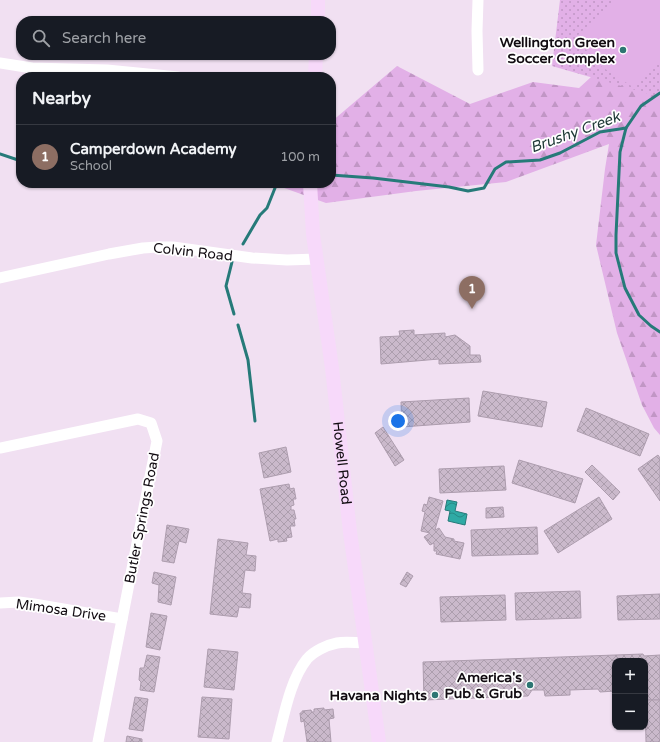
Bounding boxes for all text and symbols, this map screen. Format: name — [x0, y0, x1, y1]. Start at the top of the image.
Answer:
search box — [16, 16, 336, 60]
icon: search — [30, 27, 52, 49]
text: Search here — [62, 29, 146, 47]
place label: Wellington Green Soccer Complex — [500, 34, 615, 67]
marker: Wellington Green Soccer Complex — [618, 45, 628, 55]
text: Nearby — [32, 88, 91, 109]
water label: Brushy Creek — [528, 107, 624, 157]
text: Camperdown Academy — [70, 140, 237, 158]
text: 1 — [41, 149, 49, 165]
text: 100 m — [280, 149, 320, 165]
text: School — [70, 158, 112, 174]
street label: Colvin Road — [152, 239, 234, 265]
pin: 1 — [459, 276, 485, 309]
your location — [388, 411, 408, 431]
street label: Howell Road — [329, 421, 355, 505]
street label: Butler Springs Road — [121, 451, 163, 585]
street label: Mimosa Drive — [15, 595, 107, 625]
map controls — [612, 658, 648, 730]
button: + — [612, 658, 648, 694]
place label: America's Pub & Grub — [444, 669, 522, 702]
marker: America's Pub & Grub — [525, 680, 535, 690]
place label: Havana Nights — [330, 687, 427, 704]
marker: Havana Nights — [430, 690, 440, 700]
button: − — [612, 694, 648, 730]

